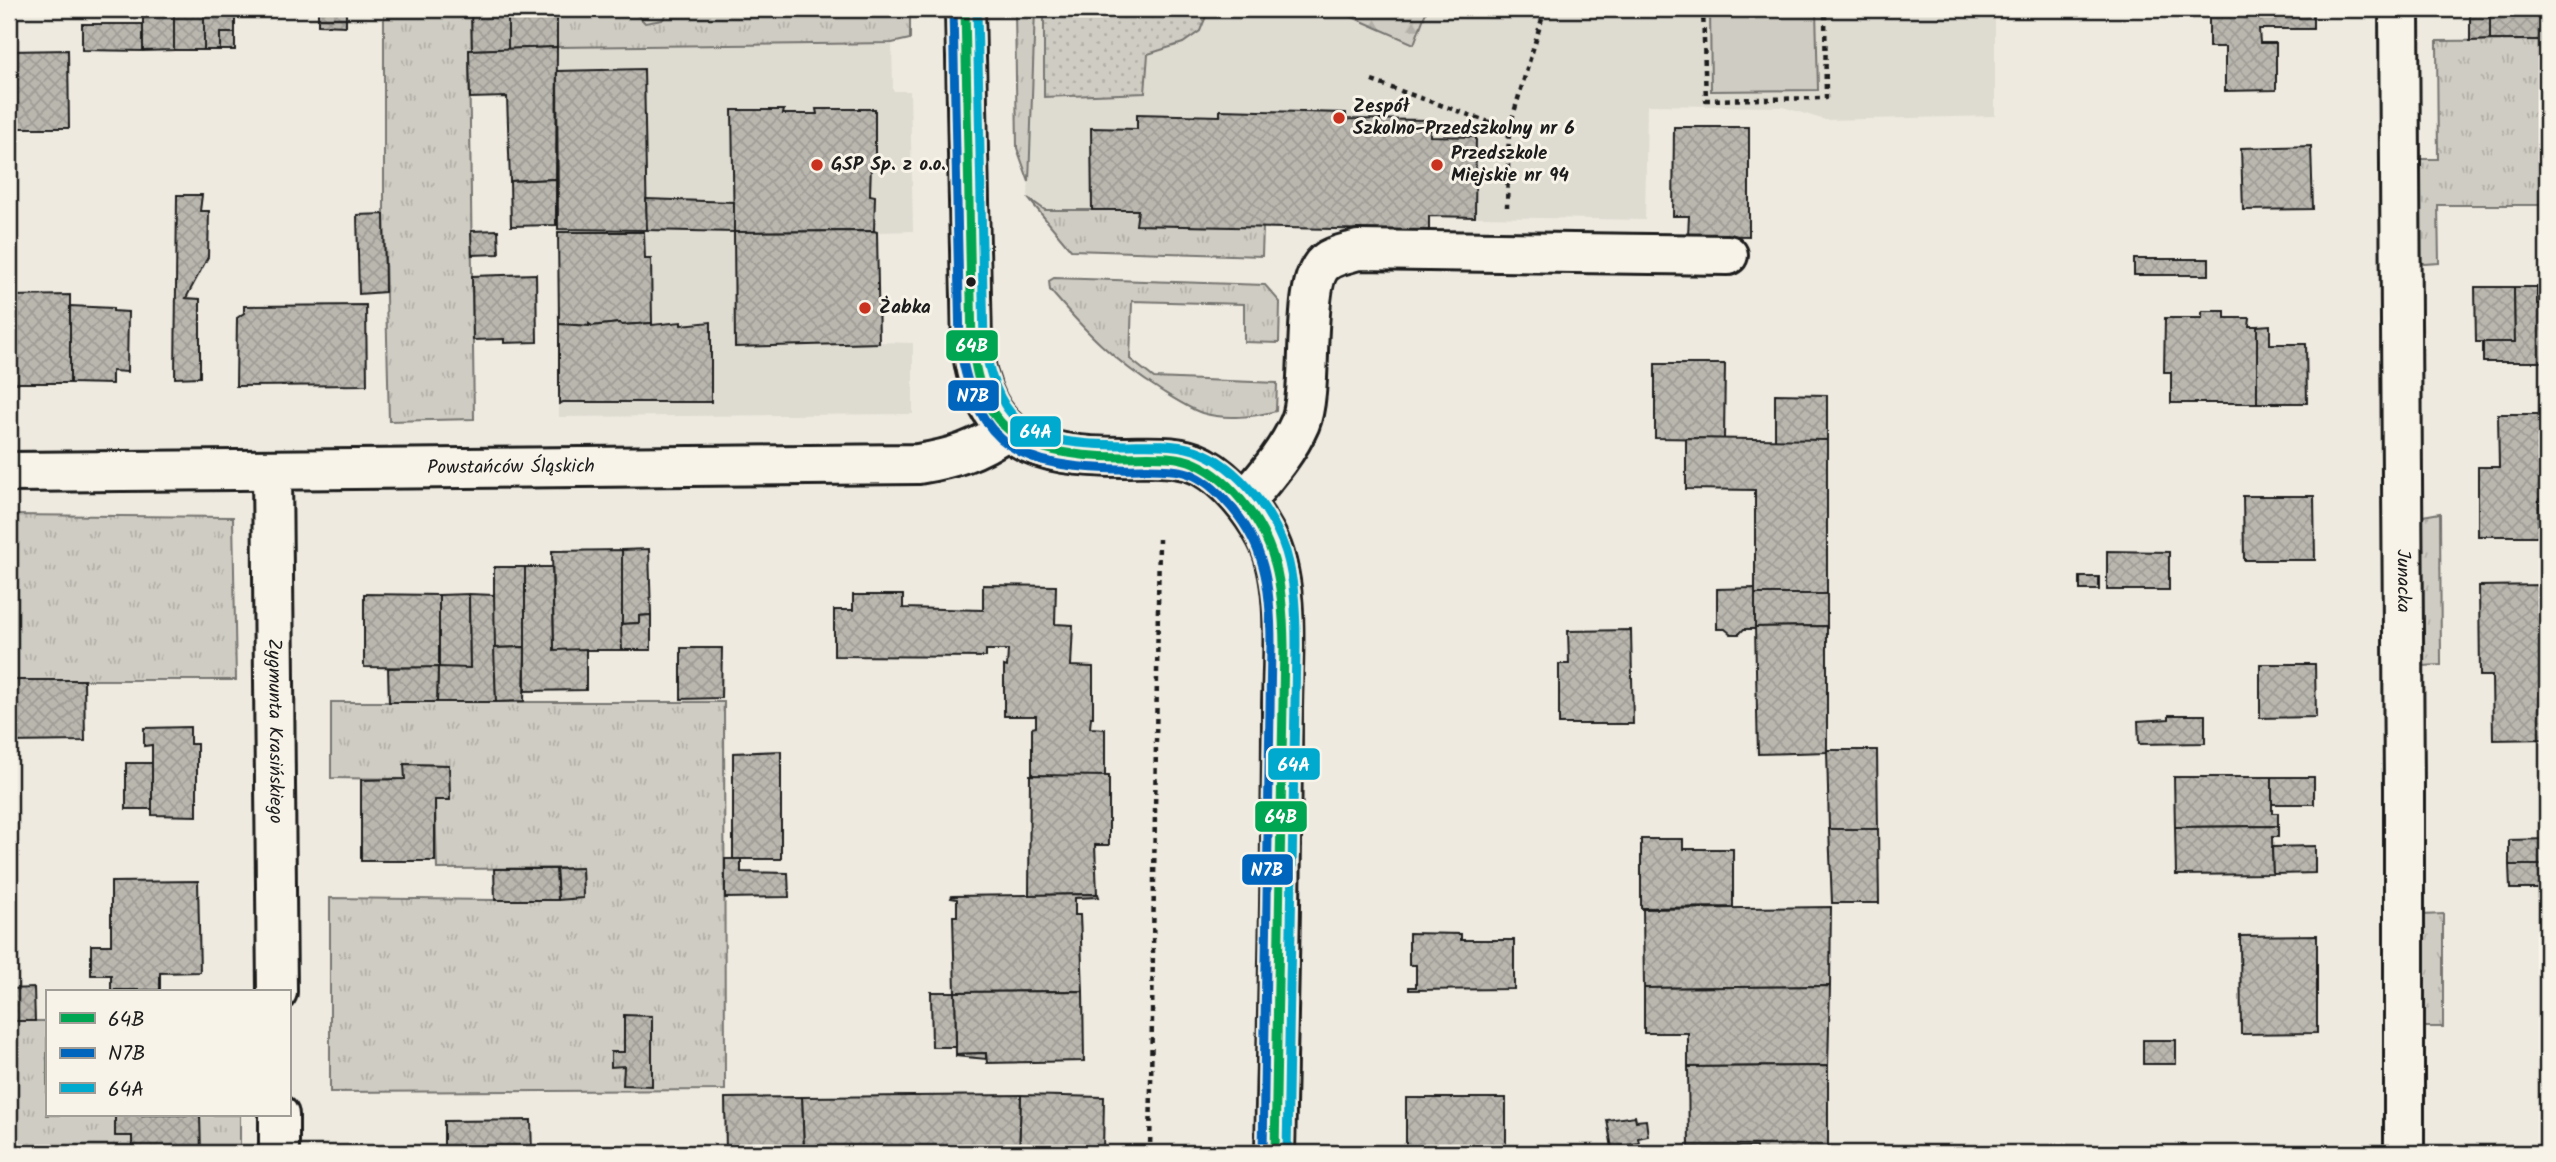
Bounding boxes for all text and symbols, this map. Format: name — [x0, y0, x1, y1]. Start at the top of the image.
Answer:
place label: Zespół Szkolno-Przedszkolny nr 6 — [1353, 92, 1575, 144]
marker: Zespół Szkolno-Przedszkolny nr 6 — [1331, 110, 1347, 126]
place label: Przedszkole Miejskie nr 94 — [1451, 139, 1570, 191]
place label: GSP Sp. z o.o. — [831, 150, 946, 180]
marker: GSP Sp. z o.o. — [809, 157, 825, 173]
marker: Przedszkole Miejskie nr 94 — [1429, 157, 1445, 173]
unlabelled marker — [964, 275, 978, 289]
place label: Żabka — [879, 293, 931, 323]
marker: Żabka — [857, 300, 873, 316]
line badge: 64B — [945, 329, 999, 362]
text: 64B — [956, 332, 988, 362]
line badge: N7B — [947, 379, 1000, 412]
text: N7B — [957, 382, 989, 412]
line badge: 64A — [1009, 415, 1062, 448]
text: 64A — [1020, 418, 1052, 448]
street label: Powstańców Śląskich — [427, 452, 595, 483]
street label: Junacka — [2387, 549, 2418, 613]
street label: Zygmunta Krasińskiego — [259, 638, 290, 824]
line badge: 64A — [1267, 747, 1321, 781]
text: 64A — [1278, 751, 1310, 781]
line badge: 64B — [1254, 800, 1308, 833]
text: 64B — [1265, 803, 1297, 833]
line badge: N7B — [1241, 853, 1294, 886]
text: N7B — [1251, 856, 1283, 886]
legend — [46, 990, 290, 1116]
text: 64B — [108, 1004, 145, 1037]
text: N7B — [108, 1038, 145, 1071]
text: 64A — [108, 1074, 144, 1107]

